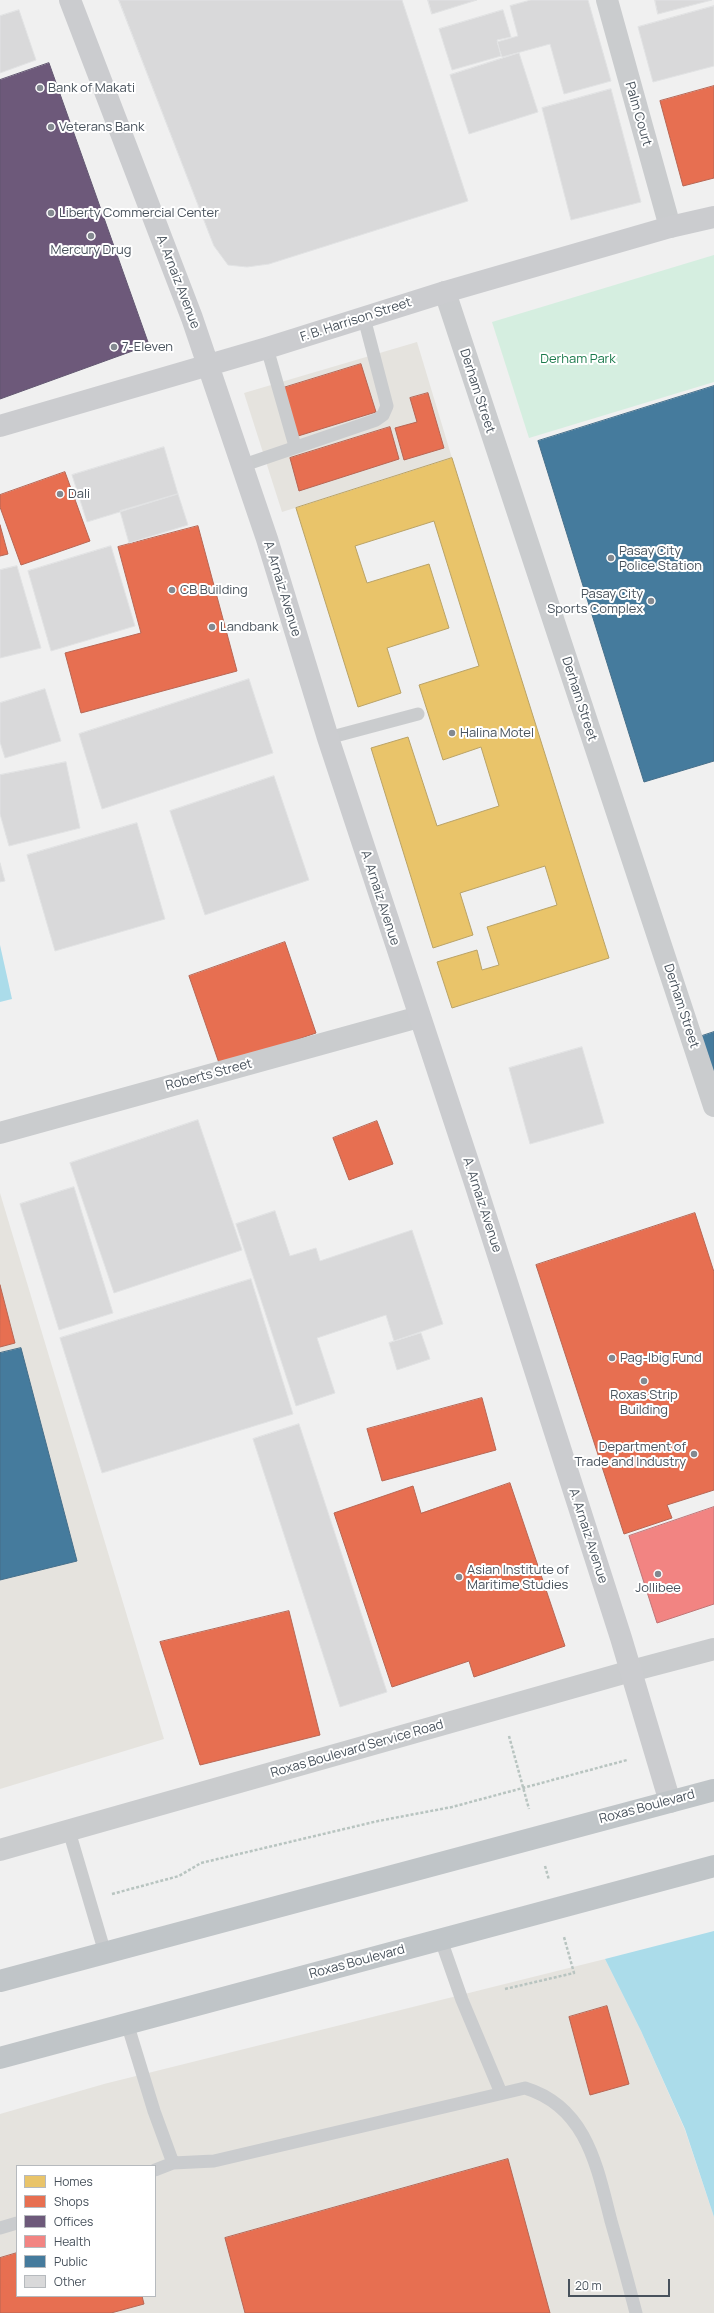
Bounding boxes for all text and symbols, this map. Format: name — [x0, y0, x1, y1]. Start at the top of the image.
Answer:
place label: Bank of Makati — [48, 80, 135, 96]
street label: Palm Court — [621, 80, 655, 148]
marker: Bank of Makati — [35, 83, 45, 93]
place label: Veterans Bank — [59, 119, 144, 135]
marker: Veterans Bank — [46, 122, 56, 132]
place label: Liberty Commercial Center — [59, 205, 219, 221]
marker: Liberty Commercial Center — [46, 208, 56, 218]
marker: Mercury Drug — [86, 231, 96, 241]
street label: A. Arnaiz Avenue — [153, 233, 203, 331]
place label: Mercury Drug — [51, 242, 131, 258]
street label: F. B. Harrison Street — [298, 295, 414, 345]
place label: 7-Eleven — [122, 339, 173, 355]
marker: 7-Eleven — [109, 342, 119, 352]
street label: Derham Street — [456, 347, 498, 435]
park label: Derham Park — [540, 351, 616, 367]
place label: Dali — [68, 486, 90, 502]
marker: Dali — [55, 489, 65, 499]
street label: A. Arnaiz Avenue — [260, 539, 304, 639]
place label: Pasay City Police Station — [619, 543, 702, 574]
marker: Pasay City Police Station — [606, 553, 616, 563]
place label: CB Building — [180, 582, 248, 598]
marker: CB Building — [167, 585, 177, 595]
place label: Pasay City Sports Complex — [547, 586, 643, 617]
marker: Pasay City Sports Complex — [646, 596, 656, 606]
place label: Landbank — [220, 619, 278, 635]
marker: Landbank — [207, 622, 217, 632]
street label: Derham Street — [558, 655, 600, 743]
place label: Halina Motel — [460, 725, 534, 741]
marker: Halina Motel — [447, 728, 457, 738]
street label: A. Arnaiz Avenue — [357, 849, 403, 947]
street label: Derham Street — [660, 962, 702, 1050]
street label: Roberts Street — [164, 1056, 254, 1094]
street label: A. Arnaiz Avenue — [459, 1156, 505, 1254]
place label: Pag-Ibig Fund — [620, 1350, 702, 1366]
marker: Pag-Ibig Fund — [607, 1353, 617, 1363]
marker: Roxas Strip Building — [639, 1376, 649, 1386]
place label: Roxas Strip Building — [610, 1387, 678, 1418]
place label: Department of Trade and Industry — [575, 1439, 686, 1470]
marker: Department of Trade and Industry — [689, 1449, 699, 1459]
street label: A. Arnaiz Avenue — [565, 1487, 611, 1585]
place label: Asian Institute of Maritime Studies — [467, 1562, 569, 1593]
marker: Jollibee — [653, 1569, 663, 1579]
marker: Asian Institute of Maritime Studies — [454, 1572, 464, 1582]
place label: Jollibee — [635, 1580, 681, 1596]
street label: Roxas Boulevard Service Road — [269, 1717, 445, 1781]
street label: Roxas Boulevard — [597, 1787, 697, 1827]
street label: Roxas Boulevard — [307, 1942, 407, 1982]
legend — [16, 2165, 156, 2297]
text: Homes — [54, 2173, 93, 2190]
text: Shops — [54, 2193, 89, 2210]
text: Offices — [54, 2213, 93, 2230]
text: Health — [54, 2233, 91, 2250]
text: Public — [54, 2253, 88, 2270]
scale bar — [570, 2271, 672, 2297]
text: Other — [54, 2273, 86, 2290]
text: 20 m — [575, 2277, 602, 2294]

